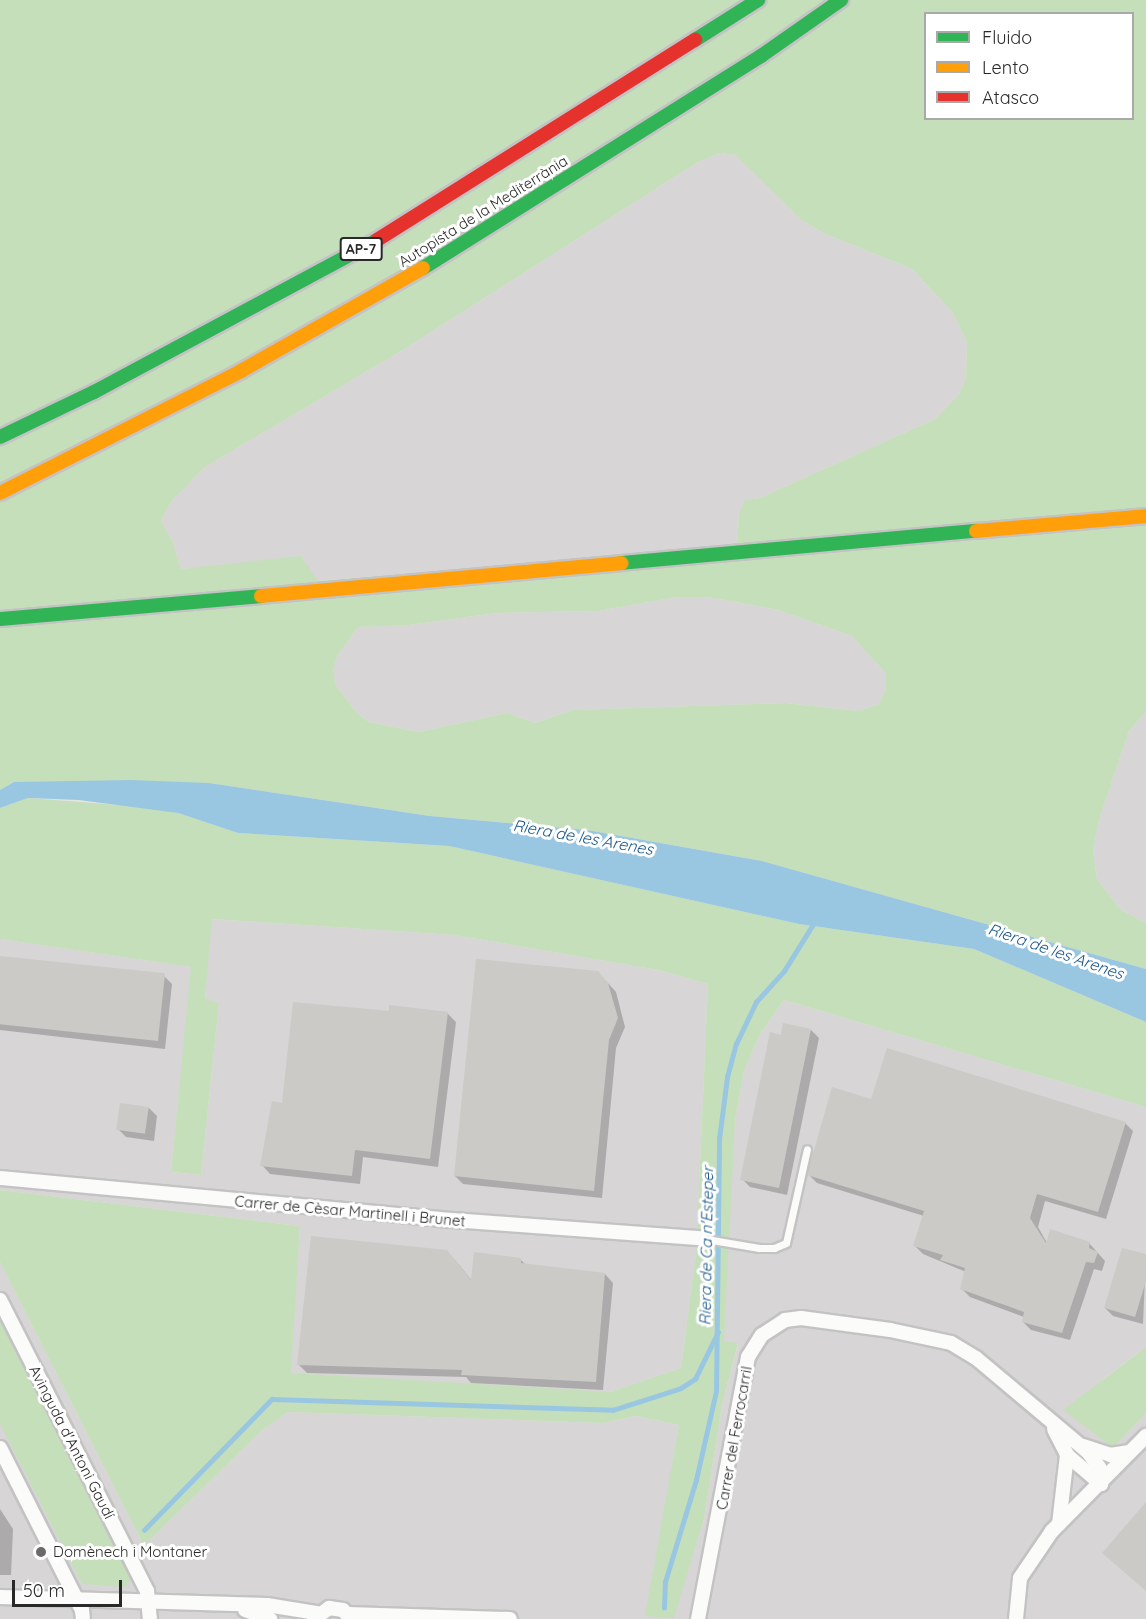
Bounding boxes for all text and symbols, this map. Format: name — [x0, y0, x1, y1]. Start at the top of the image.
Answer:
legend — [924, 12, 1134, 120]
text: Fluido — [982, 26, 1032, 49]
text: Lento — [982, 56, 1029, 79]
text: Atasco — [982, 86, 1039, 109]
street label: Autopista de la Mediterrània — [395, 151, 571, 271]
road number: AP-7 — [338, 238, 384, 260]
water label: Riera de les Arenes — [512, 815, 654, 859]
water label: Riera de les Arenes — [986, 919, 1126, 983]
water label: Riera de Ca n'Esteper — [695, 1166, 717, 1326]
street label: Carrer de Cèsar Martinell i Brunet — [234, 1192, 466, 1230]
street label: Avinguda d'Antoni Gaudí — [25, 1362, 119, 1522]
street label: Carrer del Ferrocarril — [712, 1365, 756, 1511]
place label: Domènech i Montaner — [53, 1543, 207, 1561]
marker: Domènech i Montaner — [34, 1545, 48, 1559]
scale bar — [15, 1568, 124, 1606]
text: 50 m — [23, 1579, 65, 1602]

